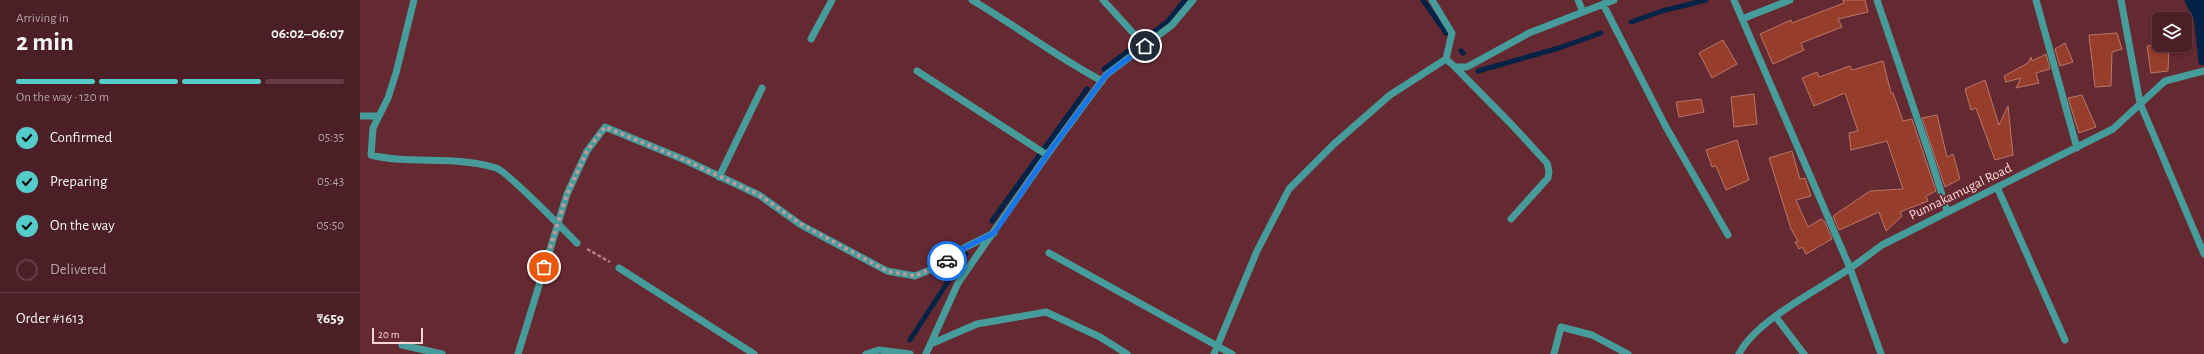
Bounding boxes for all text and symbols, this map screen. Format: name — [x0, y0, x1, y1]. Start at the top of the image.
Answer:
text: Arriving in — [16, 12, 69, 25]
map controls — [2152, 12, 2192, 52]
button: layers — [2152, 12, 2192, 52]
text: 06:02–06:07 — [271, 26, 344, 41]
text: 2 min — [16, 29, 74, 55]
pin — [1128, 29, 1162, 63]
icon: home — [1134, 35, 1156, 57]
text: On the way · 120 m — [16, 91, 109, 104]
icon: check — [16, 127, 38, 149]
text: Confirmed — [50, 130, 112, 145]
text: 05:35 — [318, 131, 344, 144]
street label: Punnakamugal Road — [1907, 161, 2014, 223]
icon: check — [16, 171, 38, 193]
text: Preparing — [50, 174, 107, 189]
text: 05:43 — [317, 175, 344, 188]
icon: check — [16, 215, 38, 237]
text: On the way — [50, 218, 115, 233]
text: 05:50 — [316, 219, 344, 232]
courier — [927, 241, 967, 281]
pin — [527, 250, 561, 284]
icon: car — [936, 250, 958, 272]
icon: bag — [533, 256, 555, 278]
text: Delivered — [50, 262, 107, 277]
text: Order #1613 — [16, 311, 84, 326]
text: ₹659 — [317, 311, 344, 326]
scale bar — [372, 326, 423, 345]
text: 20 m — [378, 329, 399, 340]

